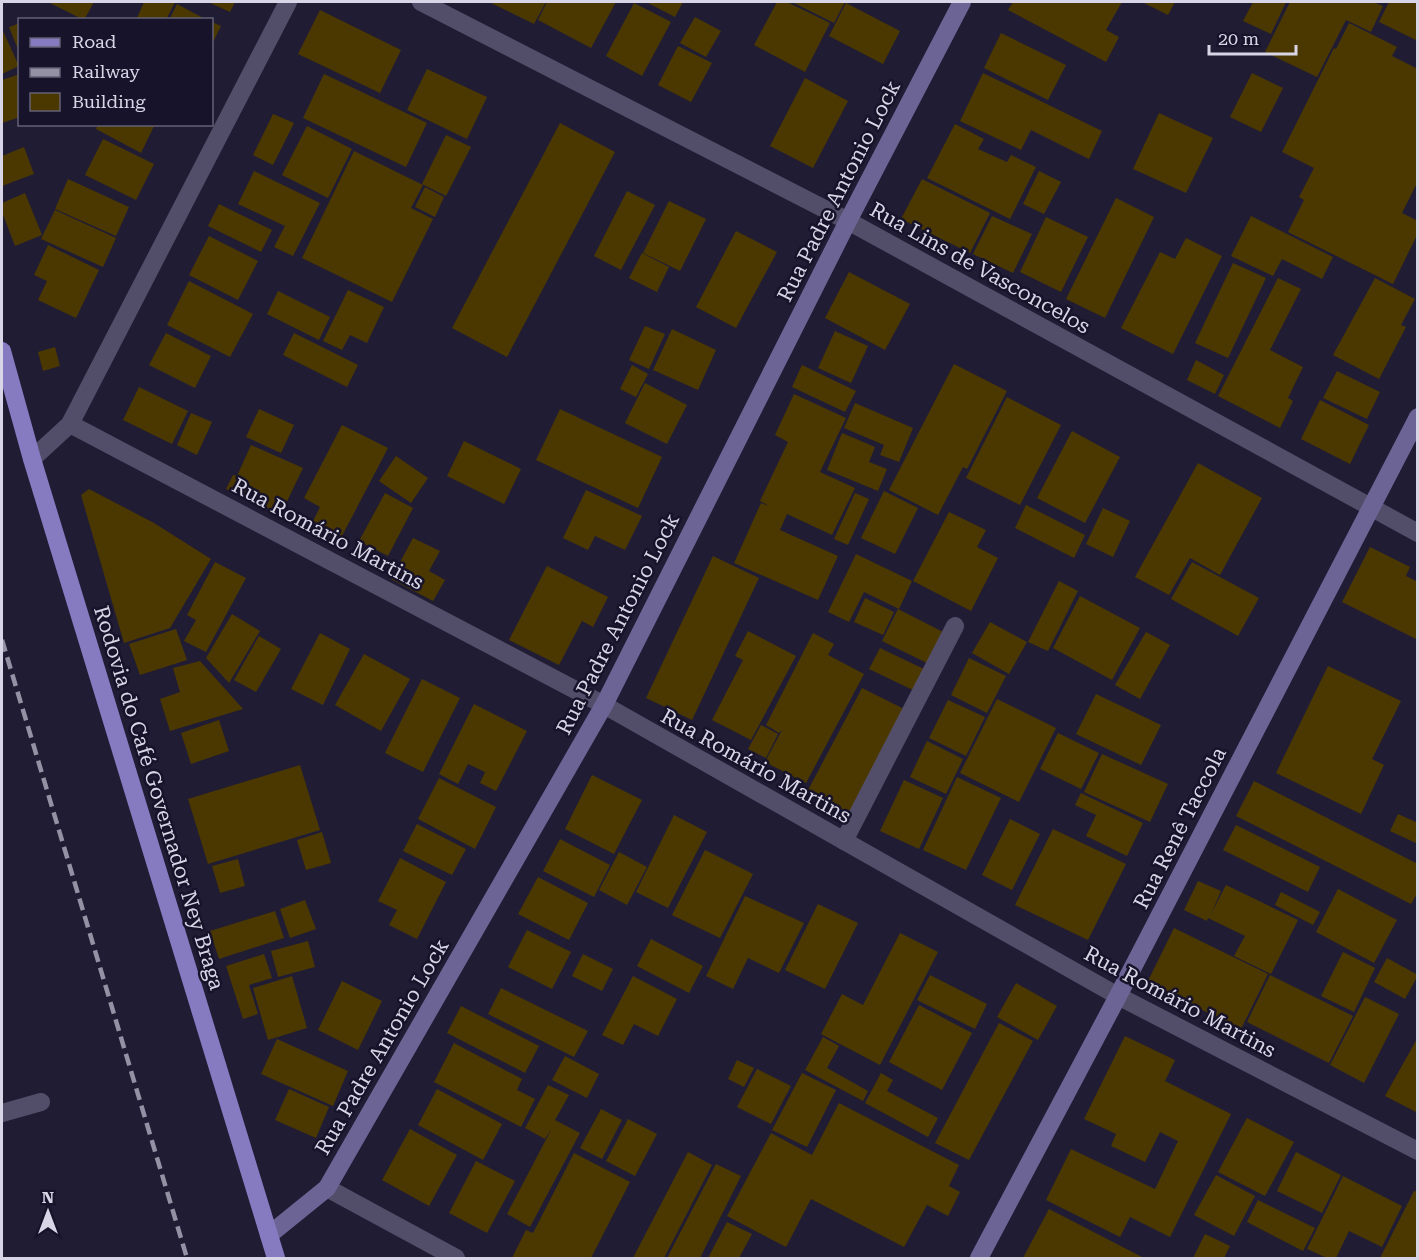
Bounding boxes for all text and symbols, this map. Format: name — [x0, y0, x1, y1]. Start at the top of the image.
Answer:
legend — [18, 18, 213, 126]
scale bar — [1209, 18, 1296, 56]
text: 20 m — [1218, 28, 1259, 49]
text: Road — [72, 31, 117, 52]
text: Railway — [72, 61, 140, 82]
street label: Rua Padre Antonio Lock — [773, 76, 905, 306]
text: Building — [72, 91, 146, 112]
street label: Rua Lins de Vasconcelos — [866, 197, 1094, 339]
street label: Rua Romário Martins — [228, 473, 428, 595]
street label: Rua Padre Antonio Lock — [552, 509, 684, 739]
street label: Rodovia do Café Governador Ney Braga — [89, 603, 229, 994]
street label: Rua Romário Martins — [657, 704, 855, 828]
street label: Rua Renê Taccola — [1129, 743, 1231, 913]
street label: Rua Padre Antonio Lock — [310, 935, 454, 1159]
street label: Rua Romário Martins — [1080, 941, 1280, 1063]
north arrow — [18, 1182, 78, 1242]
text: N — [42, 1188, 54, 1207]

